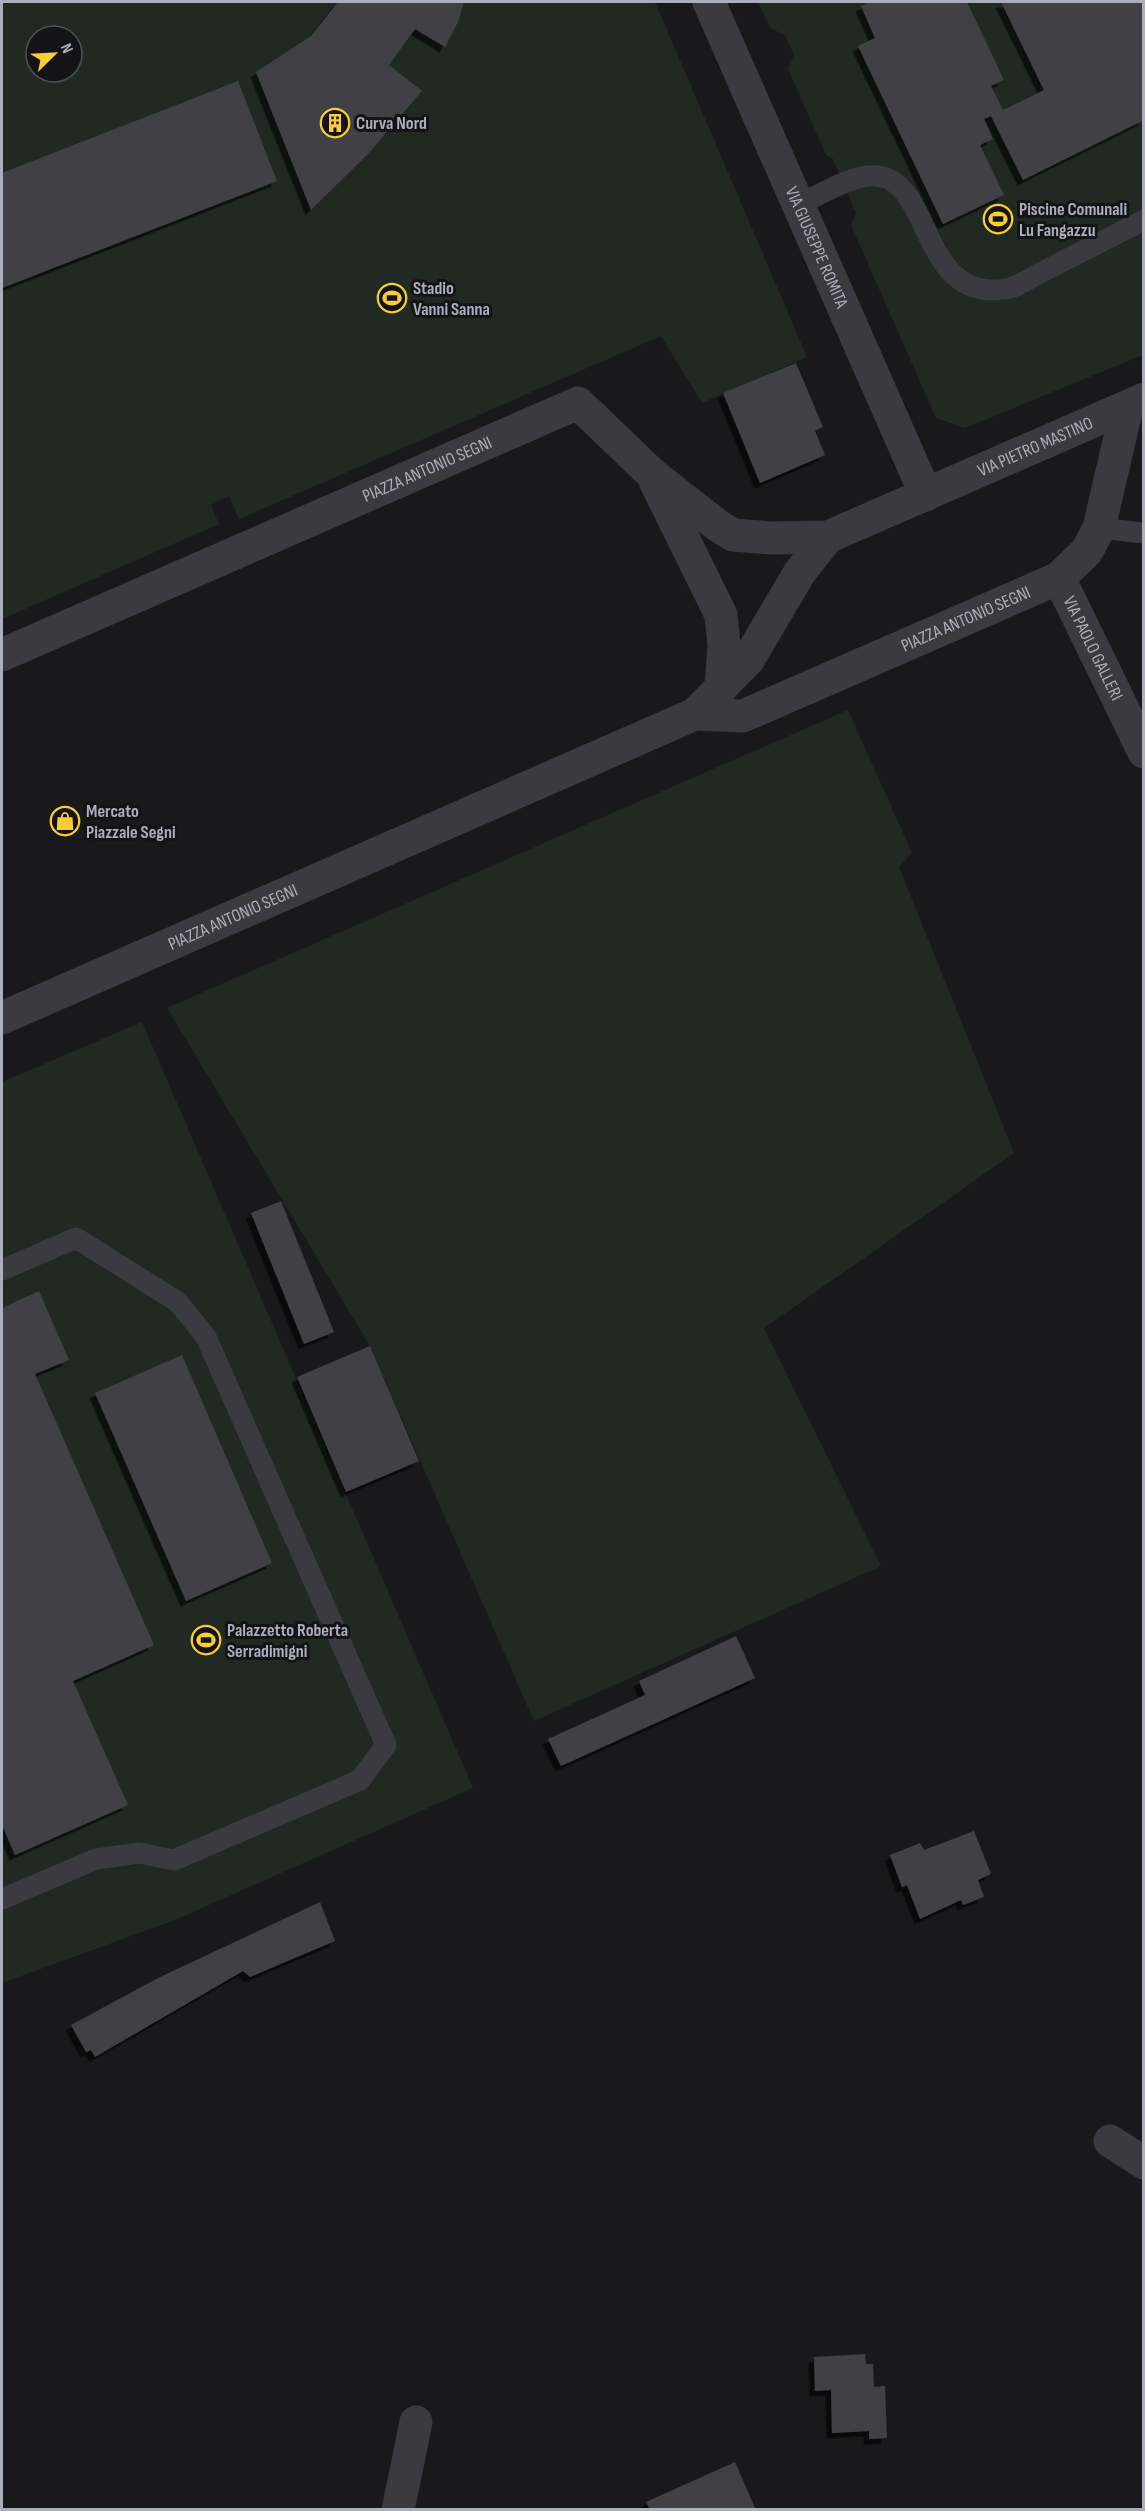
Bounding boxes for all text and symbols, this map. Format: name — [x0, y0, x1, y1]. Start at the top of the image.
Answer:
north arrow — [24, 24, 84, 84]
text: N — [56, 41, 77, 56]
building icon: Curva Nord — [319, 107, 351, 139]
place label: Curva Nord — [356, 113, 427, 134]
street label: VIA GIUSEPPE ROMITA — [781, 184, 852, 312]
place label: Piscine Comunali Lu Fangazzu — [1019, 199, 1127, 241]
sports icon: Piscine Comunali Lu Fangazzu — [982, 203, 1014, 235]
place label: Stadio Vanni Sanna — [413, 278, 490, 320]
sports icon: Stadio Vanni Sanna — [376, 282, 408, 314]
street label: VIA PIETRO MASTINO — [975, 413, 1096, 481]
street label: PIAZZA ANTONIO SEGNI — [359, 432, 495, 507]
street label: PIAZZA ANTONIO SEGNI — [898, 582, 1034, 657]
street label: VIA PAOLO GALLERI — [1058, 593, 1127, 704]
place label: Mercato Piazzale Segni — [86, 801, 176, 843]
shop icon: Mercato Piazzale Segni — [49, 805, 81, 837]
street label: PIAZZA ANTONIO SEGNI — [165, 880, 301, 955]
place label: Palazzetto Roberta Serradimigni — [227, 1620, 348, 1662]
sports icon: Palazzetto Roberta Serradimigni — [190, 1624, 222, 1656]

